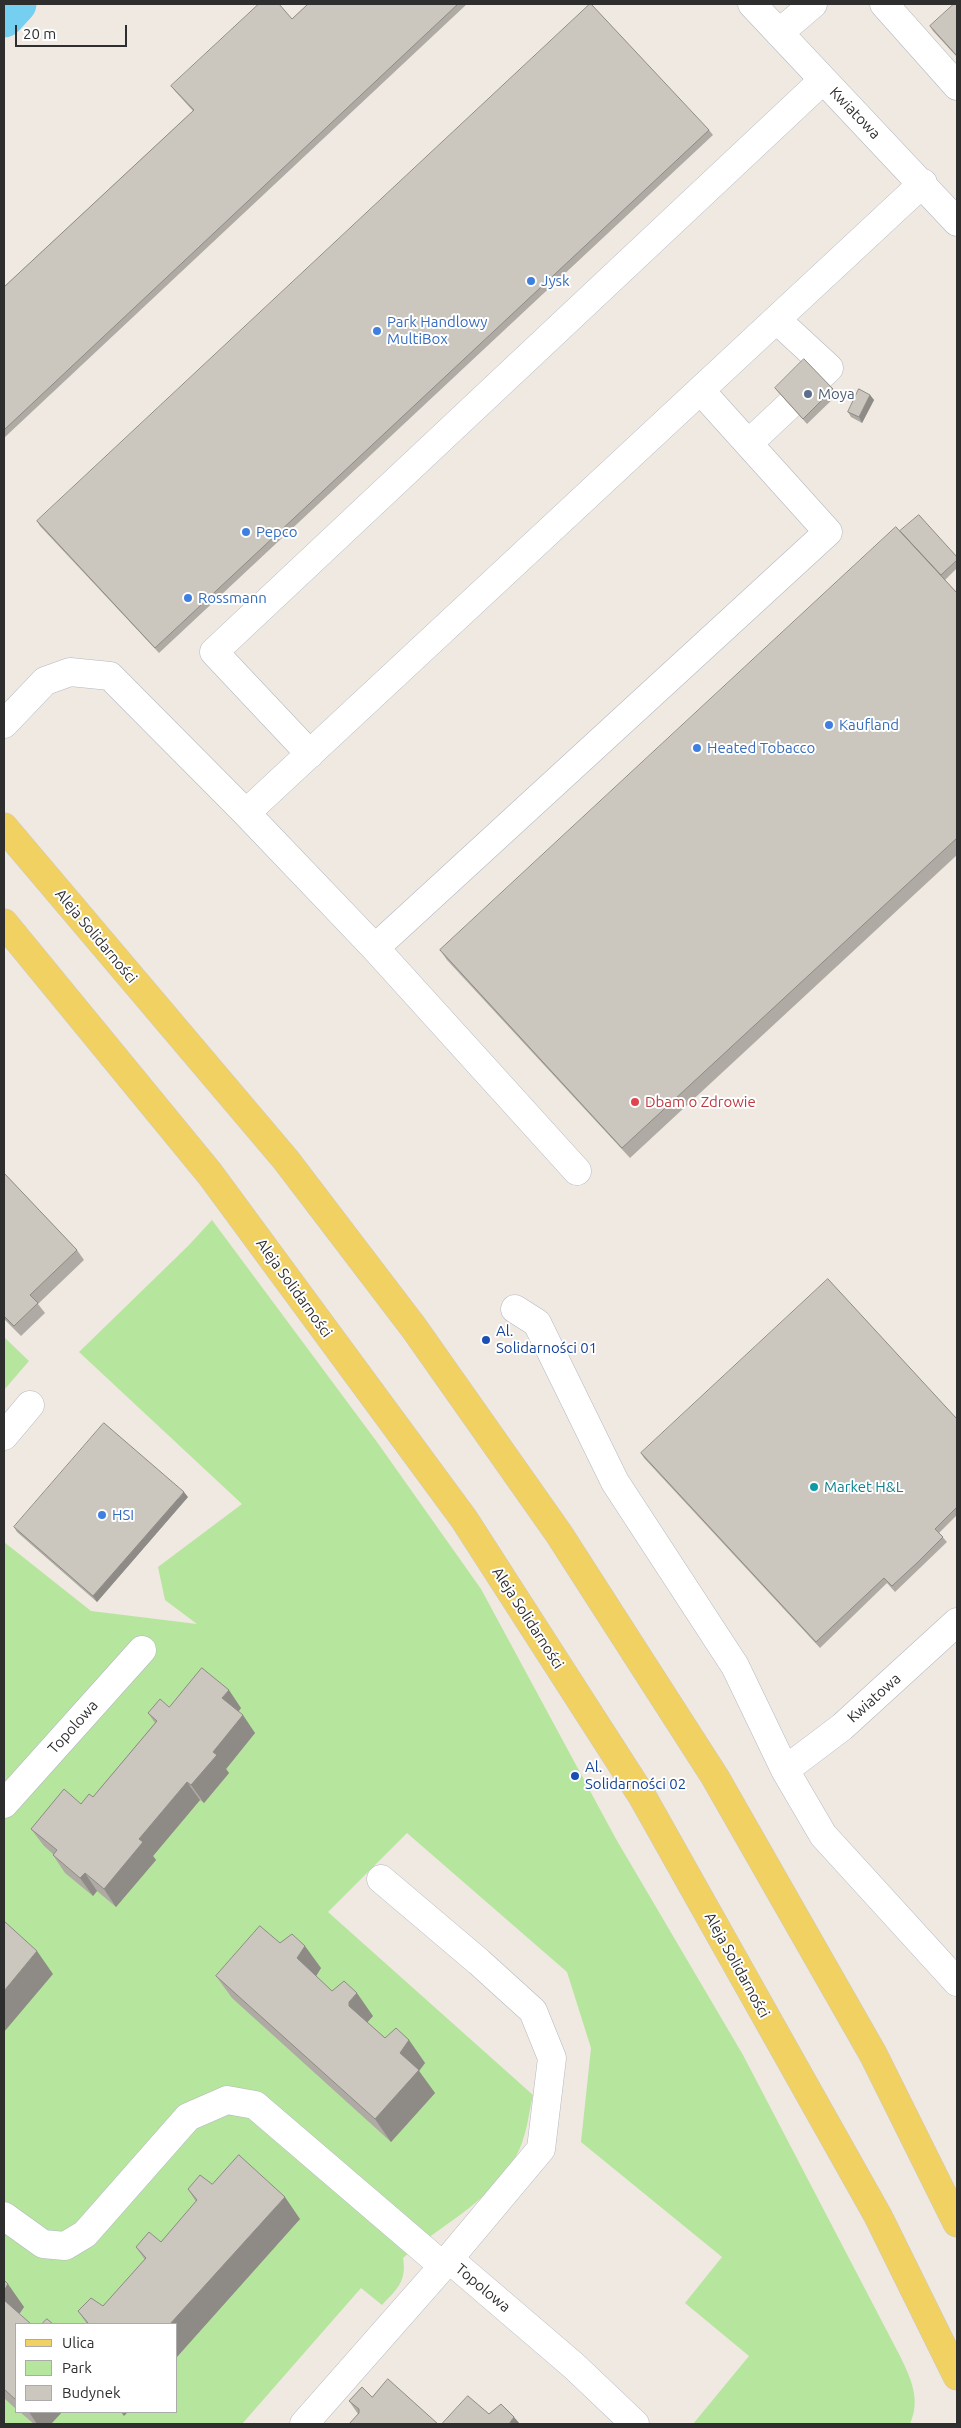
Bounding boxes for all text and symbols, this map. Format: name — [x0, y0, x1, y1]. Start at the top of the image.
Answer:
scale bar — [18, 15, 130, 47]
text: 20 m — [23, 25, 56, 42]
street label: Kwiatowa — [826, 83, 884, 143]
place label: Jysk — [541, 272, 570, 290]
marker: Jysk — [525, 275, 537, 287]
place label: Park Handlowy MultiBox — [387, 313, 488, 348]
marker: Park Handlowy MultiBox — [371, 325, 383, 337]
place label: Moya — [818, 385, 855, 403]
marker: Moya — [802, 388, 814, 400]
place label: Pepco — [256, 523, 297, 541]
marker: Pepco — [240, 526, 252, 538]
place label: Rossmann — [198, 589, 267, 607]
marker: Rossmann — [182, 592, 194, 604]
place label: Kaufland — [839, 716, 899, 734]
marker: Kaufland — [823, 719, 835, 731]
place label: Heated Tobacco — [707, 739, 815, 757]
marker: Heated Tobacco — [691, 742, 703, 754]
street label: Aleja Solidarności — [51, 885, 141, 987]
place label: Dbam o Zdrowie — [645, 1093, 756, 1111]
marker: Dbam o Zdrowie — [629, 1096, 641, 1108]
street label: Aleja Solidarności — [252, 1235, 336, 1341]
place label: Al. Solidarności 01 — [496, 1322, 597, 1357]
marker: Al. Solidarności 01 — [480, 1334, 492, 1346]
place label: Market H&L — [824, 1478, 903, 1496]
marker: Market H&L — [808, 1481, 820, 1493]
place label: HSI — [112, 1506, 134, 1524]
marker: HSI — [96, 1509, 108, 1521]
street label: Aleja Solidarności — [488, 1564, 568, 1672]
street label: Kwiatowa — [844, 1669, 904, 1727]
street label: Topolowa — [44, 1696, 102, 1758]
place label: Al. Solidarności 02 — [585, 1758, 686, 1793]
marker: Al. Solidarności 02 — [569, 1770, 581, 1782]
street label: Aleja Solidarności — [701, 1909, 773, 2021]
street label: Topolowa — [452, 2260, 514, 2316]
legend — [15, 2323, 178, 2413]
text: Ulica — [62, 2334, 94, 2351]
text: Park — [62, 2359, 92, 2376]
text: Budynek — [62, 2384, 121, 2401]

